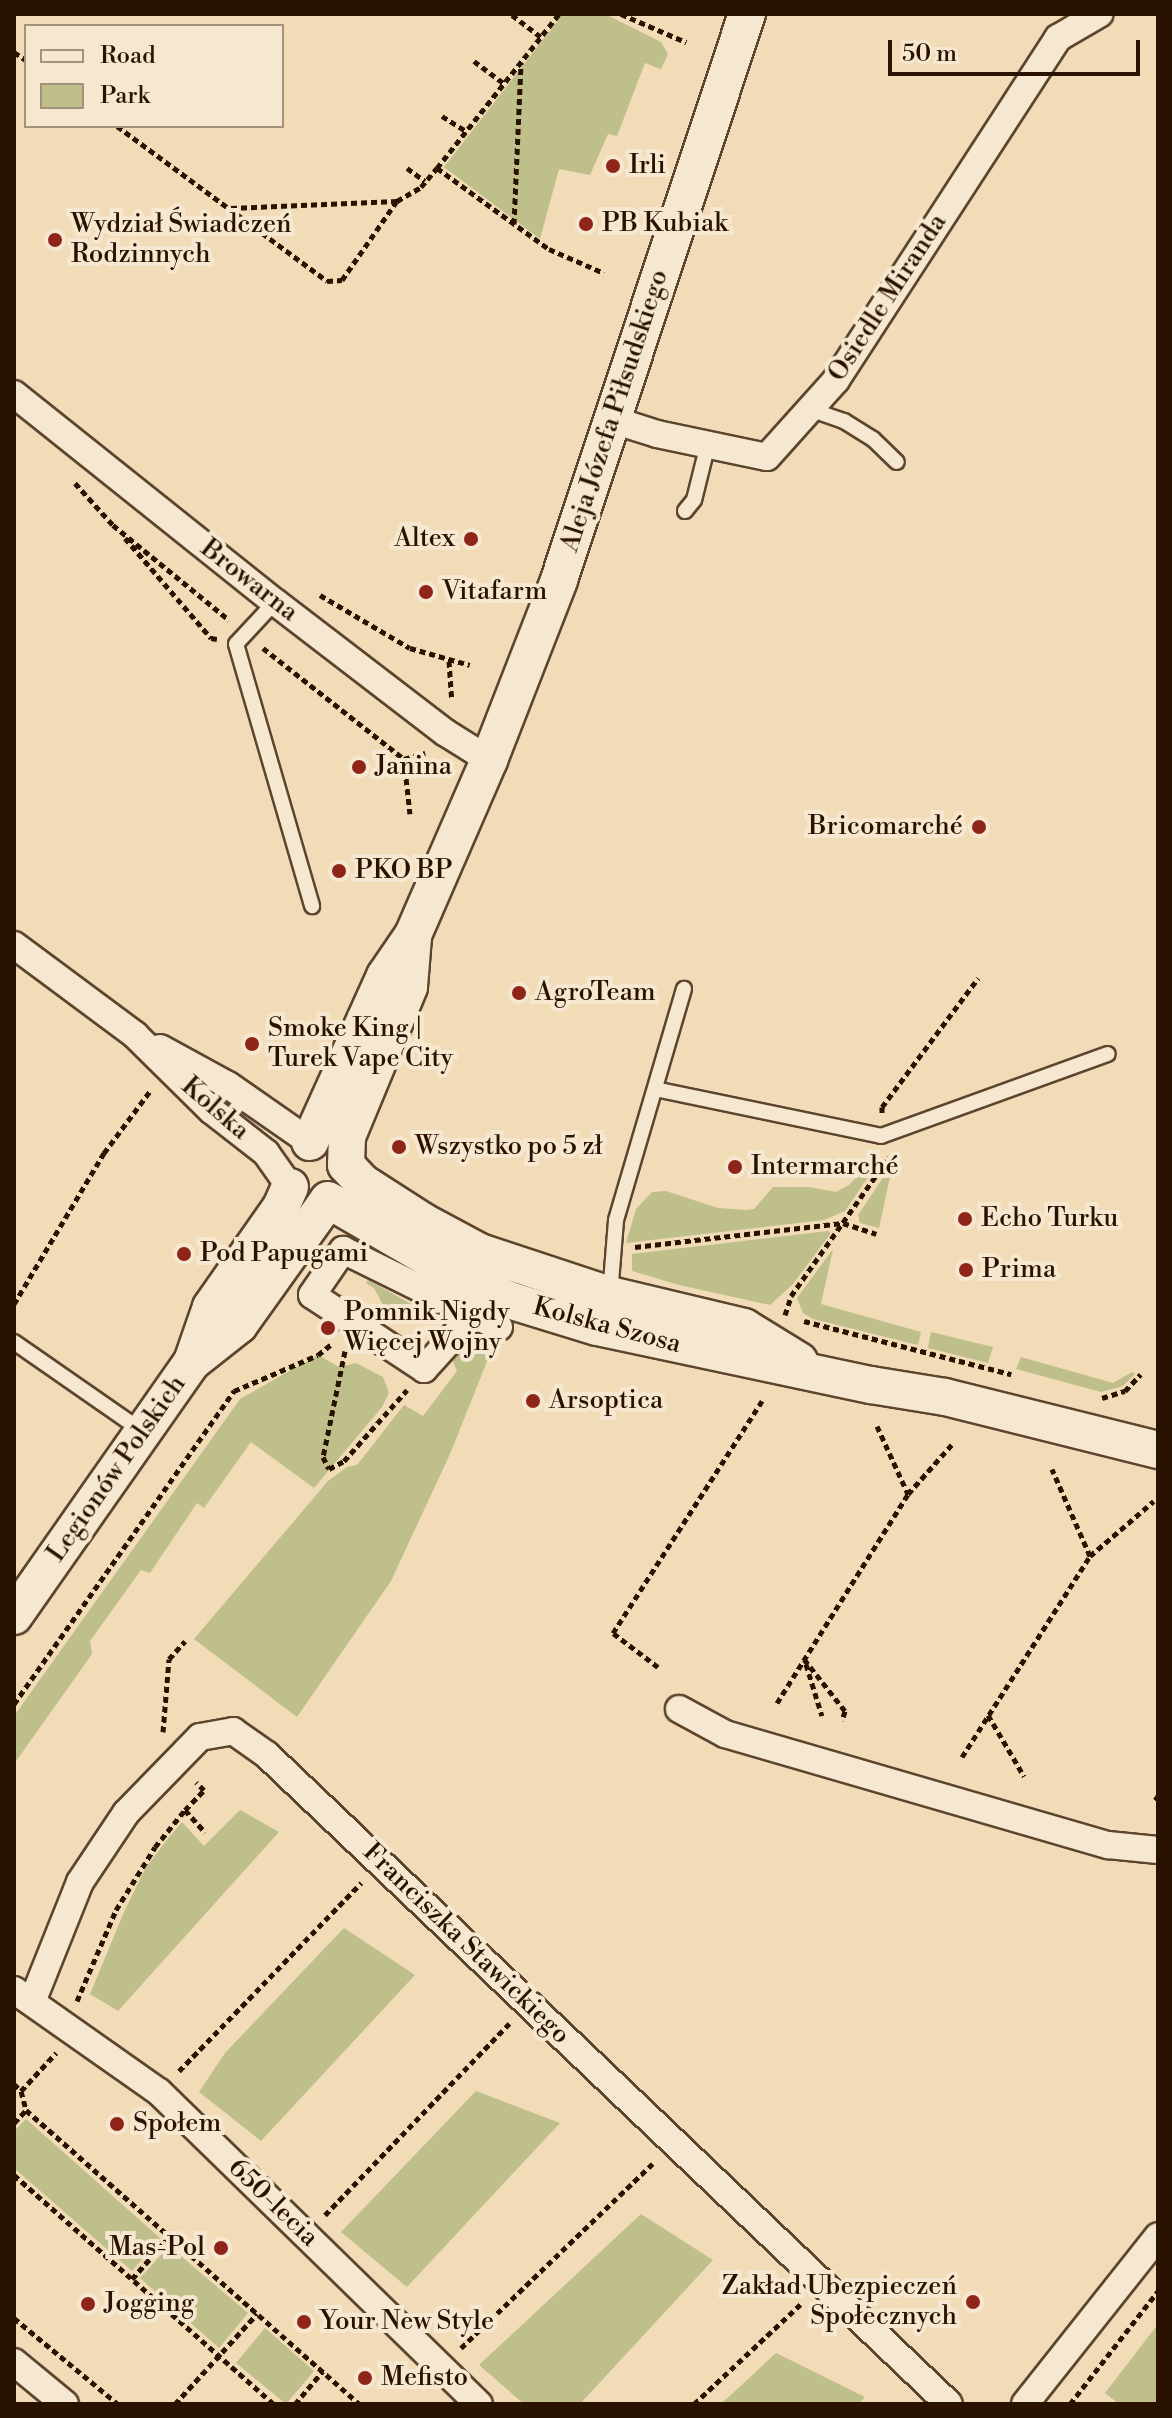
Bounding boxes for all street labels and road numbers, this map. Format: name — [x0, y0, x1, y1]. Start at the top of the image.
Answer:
street label: Osiedle Miranda — [822, 208, 954, 388]
street label: Aleja Józefa Piłsudskiego — [555, 266, 675, 556]
street label: Browarna — [194, 533, 304, 629]
street label: Kolska — [175, 1071, 255, 1147]
street label: Kolska Szosa — [530, 1291, 684, 1361]
street label: Legionów Polskich — [41, 1370, 193, 1568]
street label: Franciszka Stawickiego — [356, 1837, 576, 2051]
street label: 650-lecia — [221, 2152, 325, 2254]

